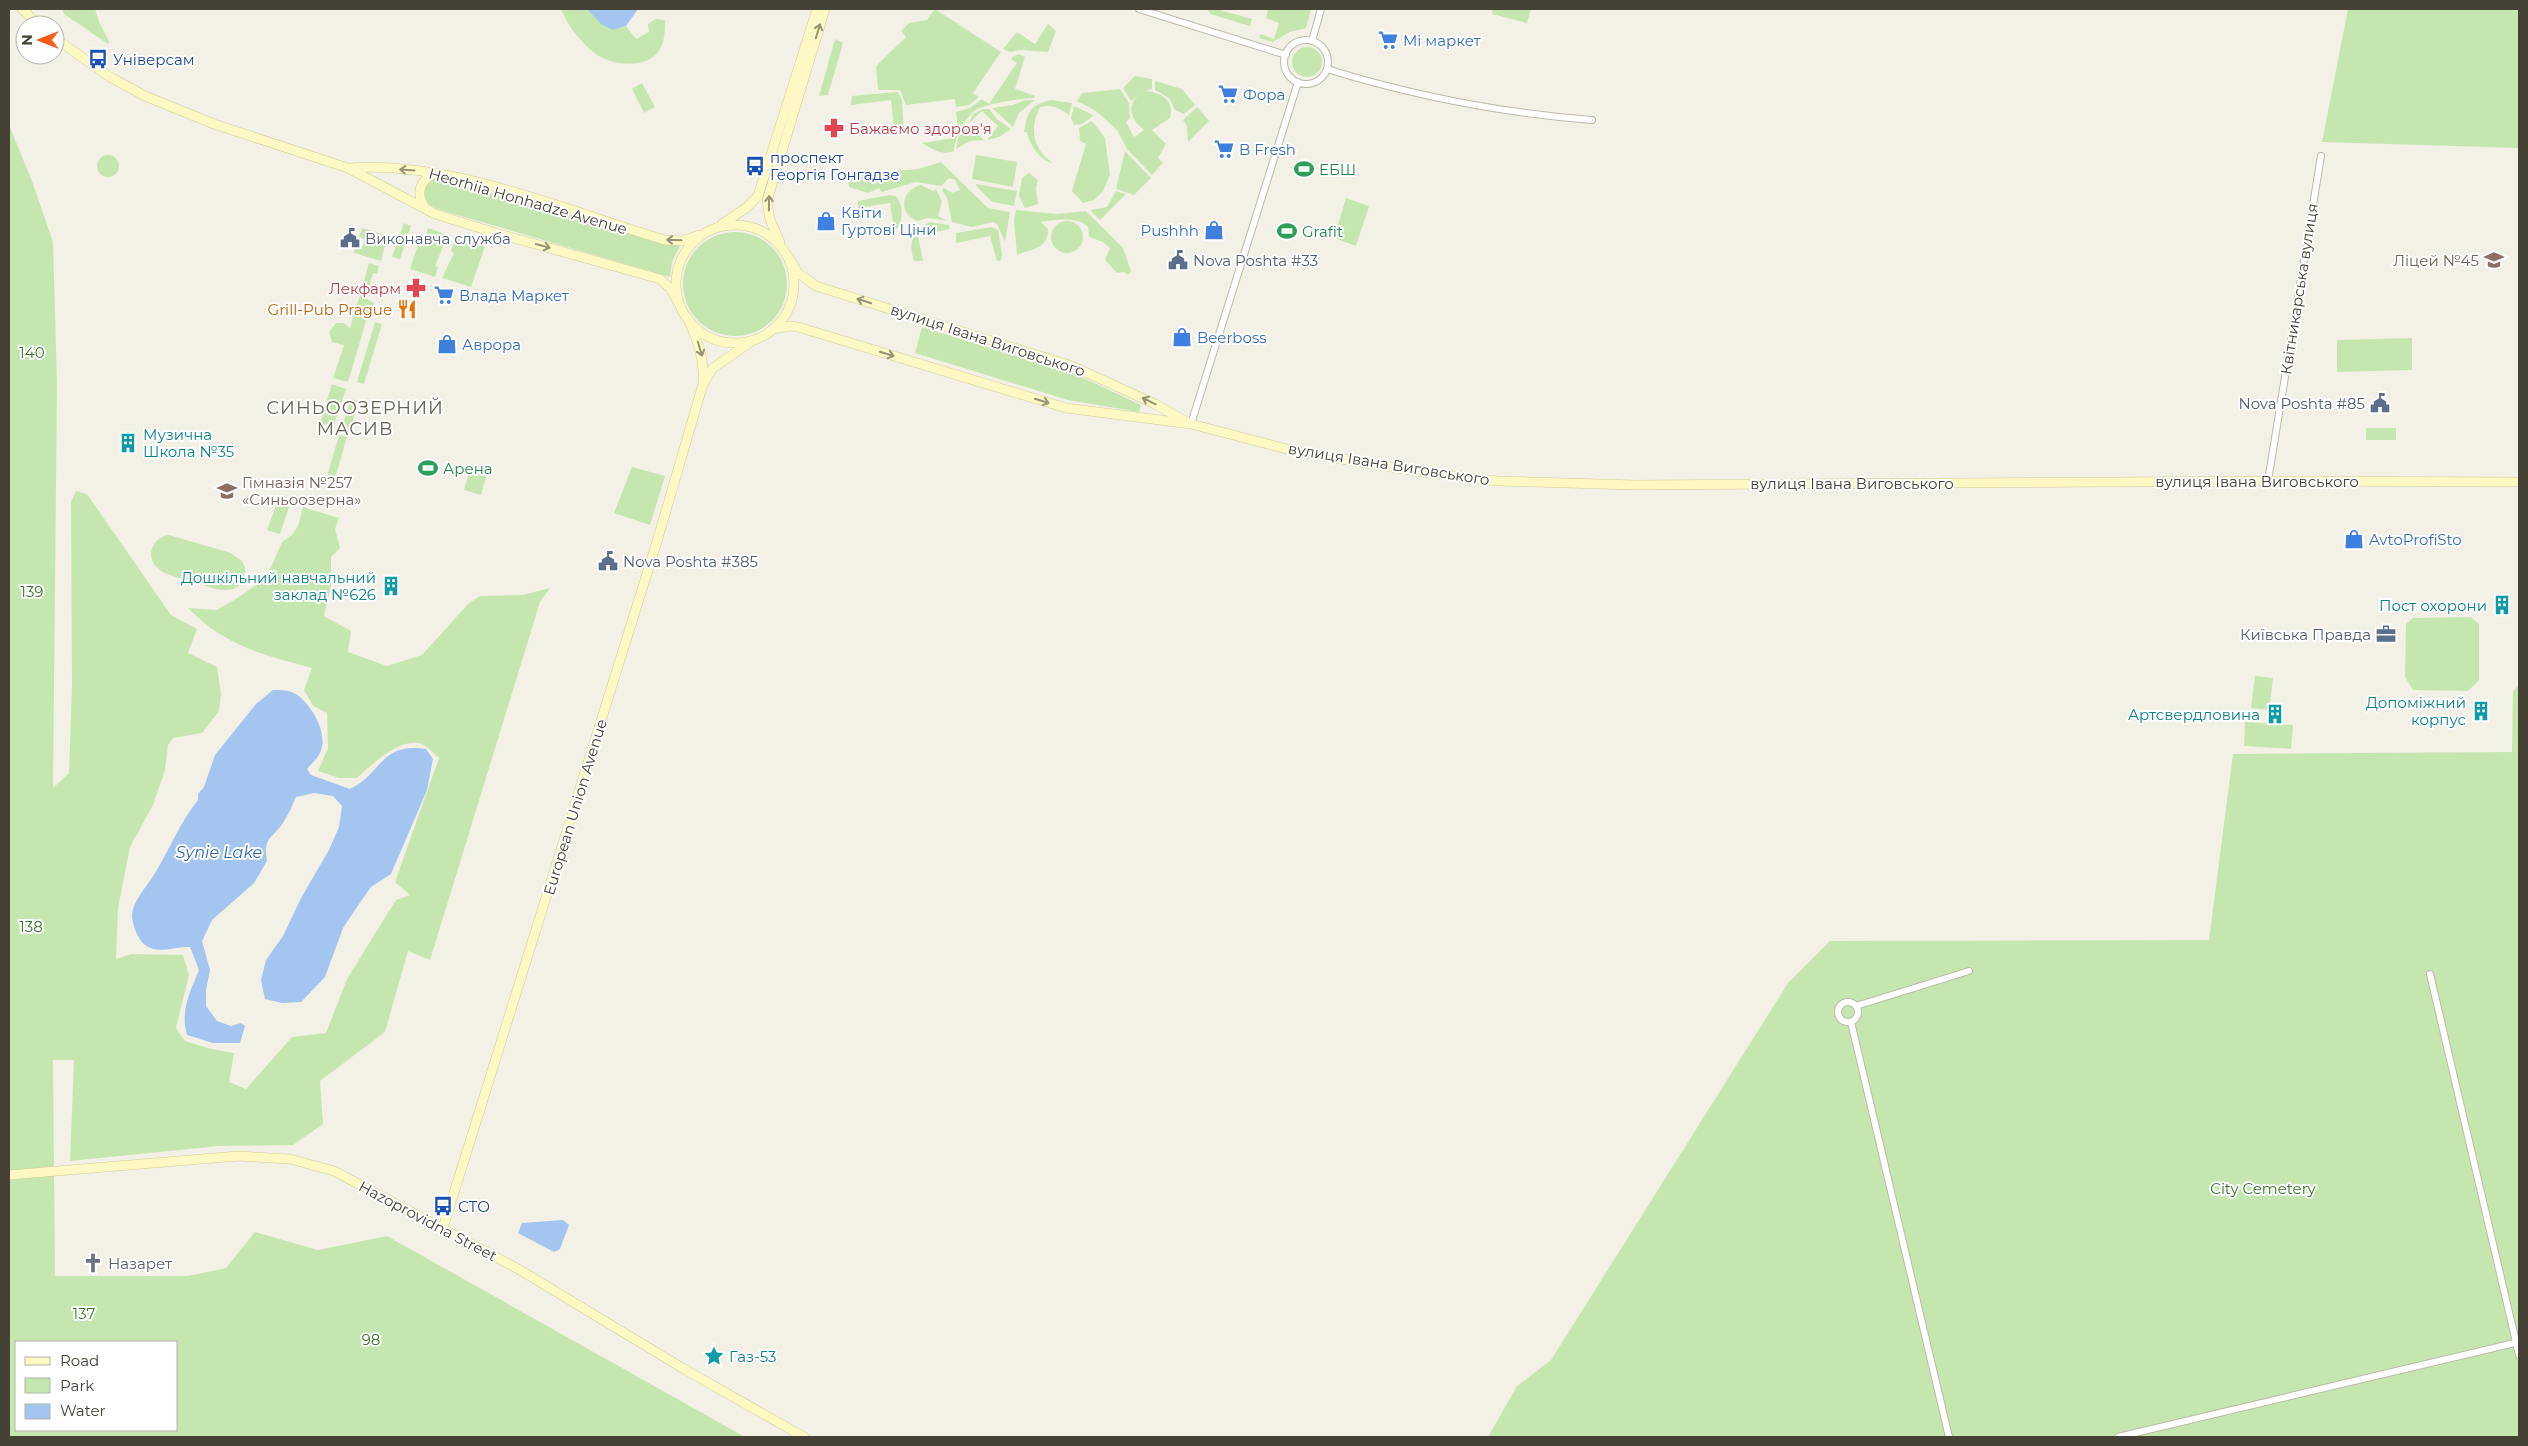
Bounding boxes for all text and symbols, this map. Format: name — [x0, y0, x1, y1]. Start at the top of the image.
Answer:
north arrow — [15, 15, 65, 65]
one-way arrow — [814, 23, 824, 39]
supermarket icon: Mi маркет — [1377, 29, 1399, 51]
place label: Mi маркет — [1403, 31, 1482, 50]
text: N — [18, 34, 36, 46]
bus stop icon: Універсам — [87, 48, 109, 70]
place label: Універсам — [113, 50, 195, 69]
supermarket icon: Фора — [1217, 83, 1239, 105]
place label: Фора — [1243, 85, 1285, 104]
pharmacy icon: Бажаємо здоров'я — [823, 117, 845, 139]
place label: Бажаємо здоров'я — [849, 119, 992, 138]
supermarket icon: B Fresh — [1213, 138, 1235, 160]
place label: B Fresh — [1239, 140, 1296, 159]
place label: проспект Георгія Гонгадзе — [770, 148, 899, 184]
bus stop icon: проспект Георгія Гонгадзе — [744, 155, 766, 177]
sports icon: ЕБШ — [1293, 158, 1315, 180]
place label: ЕБШ — [1319, 160, 1356, 179]
street label: Heorhiia Honhadze Avenue — [427, 164, 629, 238]
one-way arrow — [399, 166, 415, 175]
one-way arrow — [764, 196, 774, 212]
street label: Квітникарська вулиця — [2276, 202, 2322, 376]
place label: Квіти Гуртові Ціни — [841, 203, 937, 239]
shop icon: Квіти Гуртові Ціни — [815, 210, 837, 232]
shop icon: Pushhh — [1203, 219, 1225, 241]
sports icon: Grafit — [1276, 220, 1298, 242]
place label: Pushhh — [1140, 221, 1199, 240]
place label: Grafit — [1302, 222, 1343, 241]
public building icon: Виконавча служба — [339, 227, 361, 249]
place label: Виконавча служба — [365, 229, 511, 248]
one-way arrow — [667, 235, 683, 245]
one-way arrow — [535, 242, 551, 251]
public building icon: Nova Poshta #33 — [1167, 249, 1189, 271]
school or university icon: Ліцей №45 — [2483, 249, 2505, 271]
place label: Nova Poshta #33 — [1193, 251, 1318, 270]
place label: Ліцей №45 — [2393, 251, 2479, 270]
pharmacy icon: Лекфарм — [405, 277, 427, 299]
place label: Лекфарм — [329, 279, 401, 298]
supermarket icon: Влада Маркет — [433, 284, 455, 306]
place label: Влада Маркет — [459, 286, 570, 305]
one-way arrow — [856, 295, 872, 305]
restaurant icon: Grill-Pub Prague — [396, 298, 418, 320]
street label: вулиця Івана Виговського — [888, 299, 1088, 381]
place label: Grill-Pub Prague — [268, 300, 392, 319]
shop icon: Beerboss — [1171, 326, 1193, 348]
place label: Beerboss — [1197, 328, 1267, 347]
shop icon: Аврора — [436, 333, 458, 355]
place label: Аврора — [462, 335, 521, 354]
one-way arrow — [696, 341, 705, 356]
park label: 140 — [19, 343, 45, 362]
one-way arrow — [879, 349, 895, 359]
public building icon: Nova Poshta #85 — [2369, 392, 2391, 414]
place label: Nova Poshta #85 — [2238, 394, 2365, 413]
one-way arrow — [1141, 396, 1156, 406]
district label: СИНЬООЗЕРНИЙ МАСИВ — [266, 397, 444, 440]
one-way arrow — [1034, 397, 1050, 407]
place label: Музична Школа №35 — [143, 425, 234, 461]
building icon: Музична Школа №35 — [117, 432, 139, 454]
street label: вулиця Івана Виговського — [1287, 439, 1491, 489]
sports icon: Арена — [417, 457, 439, 479]
place label: Арена — [443, 459, 493, 478]
street label: вулиця Івана Виговського — [2155, 472, 2359, 491]
place label: Гімназія №257 «Синьоозерна» — [242, 473, 361, 509]
street label: вулиця Івана Виговського — [1750, 474, 1954, 493]
school or university icon: Гімназія №257 «Синьоозерна» — [216, 480, 238, 502]
shop icon: AvtoProfiSto — [2343, 528, 2365, 550]
place label: AvtoProfiSto — [2369, 530, 2462, 549]
public building icon: Nova Poshta #385 — [597, 550, 619, 572]
place label: Nova Poshta #385 — [623, 552, 758, 571]
place label: Дошкільний навчальний заклад №626 — [181, 568, 376, 604]
building icon: Дошкільний навчальний заклад №626 — [380, 575, 402, 597]
park label: 139 — [20, 582, 44, 601]
building icon: Пост охорони — [2491, 594, 2513, 616]
place label: Пост охорони — [2379, 596, 2487, 615]
office icon: Київська Правда — [2375, 623, 2397, 645]
place label: Київська Правда — [2240, 625, 2371, 644]
place label: Допоміжний корпус — [2366, 693, 2466, 729]
building icon: Допоміжний корпус — [2470, 700, 2492, 722]
building icon: Артсвердловина — [2264, 703, 2286, 725]
place label: Артсвердловина — [2128, 705, 2260, 724]
street label: European Union Avenue — [539, 717, 611, 897]
water label: Synie Lake — [176, 843, 262, 862]
park label: 138 — [19, 917, 43, 936]
street label: Hazoprovidna Street — [356, 1177, 500, 1265]
park label: City Cemetery — [2210, 1179, 2317, 1198]
bus stop icon: СТО — [432, 1195, 454, 1217]
place label: СТО — [458, 1197, 490, 1216]
church icon: Назарет — [82, 1252, 104, 1274]
place label: Назарет — [108, 1254, 173, 1273]
park label: 137 — [73, 1304, 95, 1323]
park label: 98 — [362, 1330, 380, 1349]
legend — [15, 1341, 178, 1431]
place icon: Газ-53 — [703, 1345, 725, 1367]
place label: Газ-53 — [729, 1347, 777, 1366]
text: Road — [60, 1351, 99, 1370]
text: Park — [60, 1376, 94, 1395]
text: Water — [60, 1401, 106, 1420]

